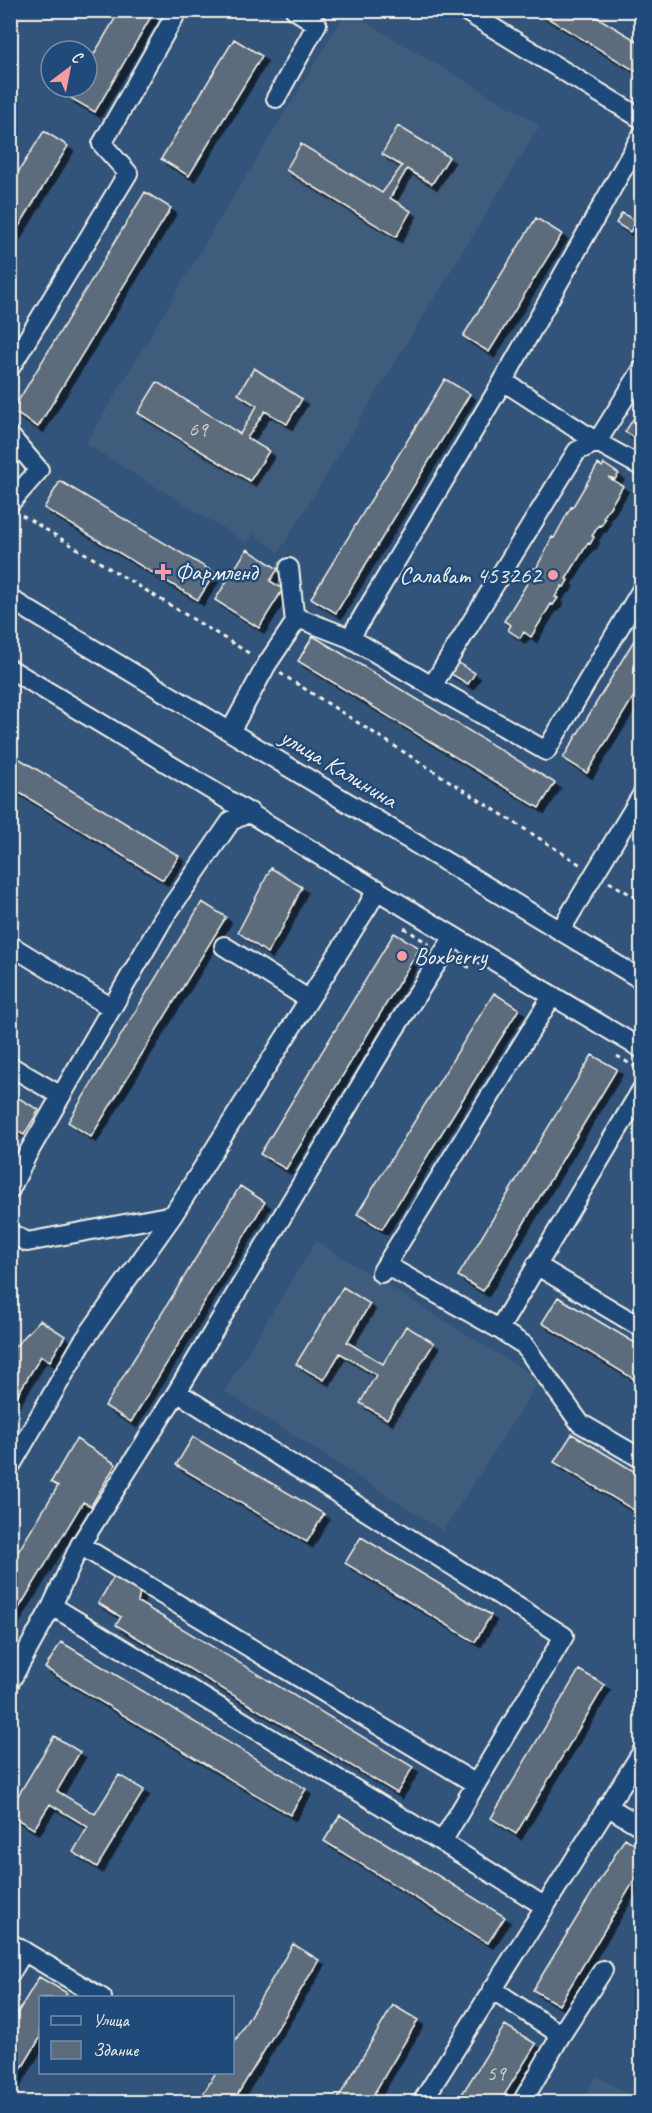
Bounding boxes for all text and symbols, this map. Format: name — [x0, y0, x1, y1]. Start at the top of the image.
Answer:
north arrow — [39, 39, 99, 99]
text: С — [68, 47, 87, 69]
house number: 69 — [189, 416, 209, 442]
place label: Фармленд — [175, 557, 260, 587]
place label: Салават 453262 — [399, 560, 543, 590]
marker: Фармленд — [156, 565, 170, 579]
marker: Салават 453262 — [546, 568, 560, 582]
street label: улица Калинина — [273, 720, 404, 815]
place label: Boxberry — [414, 941, 489, 971]
marker: Boxberry — [395, 949, 409, 963]
legend — [39, 1996, 234, 2074]
text: Улица — [93, 2009, 130, 2031]
text: Здание — [93, 2039, 139, 2061]
house number: 59 — [487, 2060, 507, 2086]

